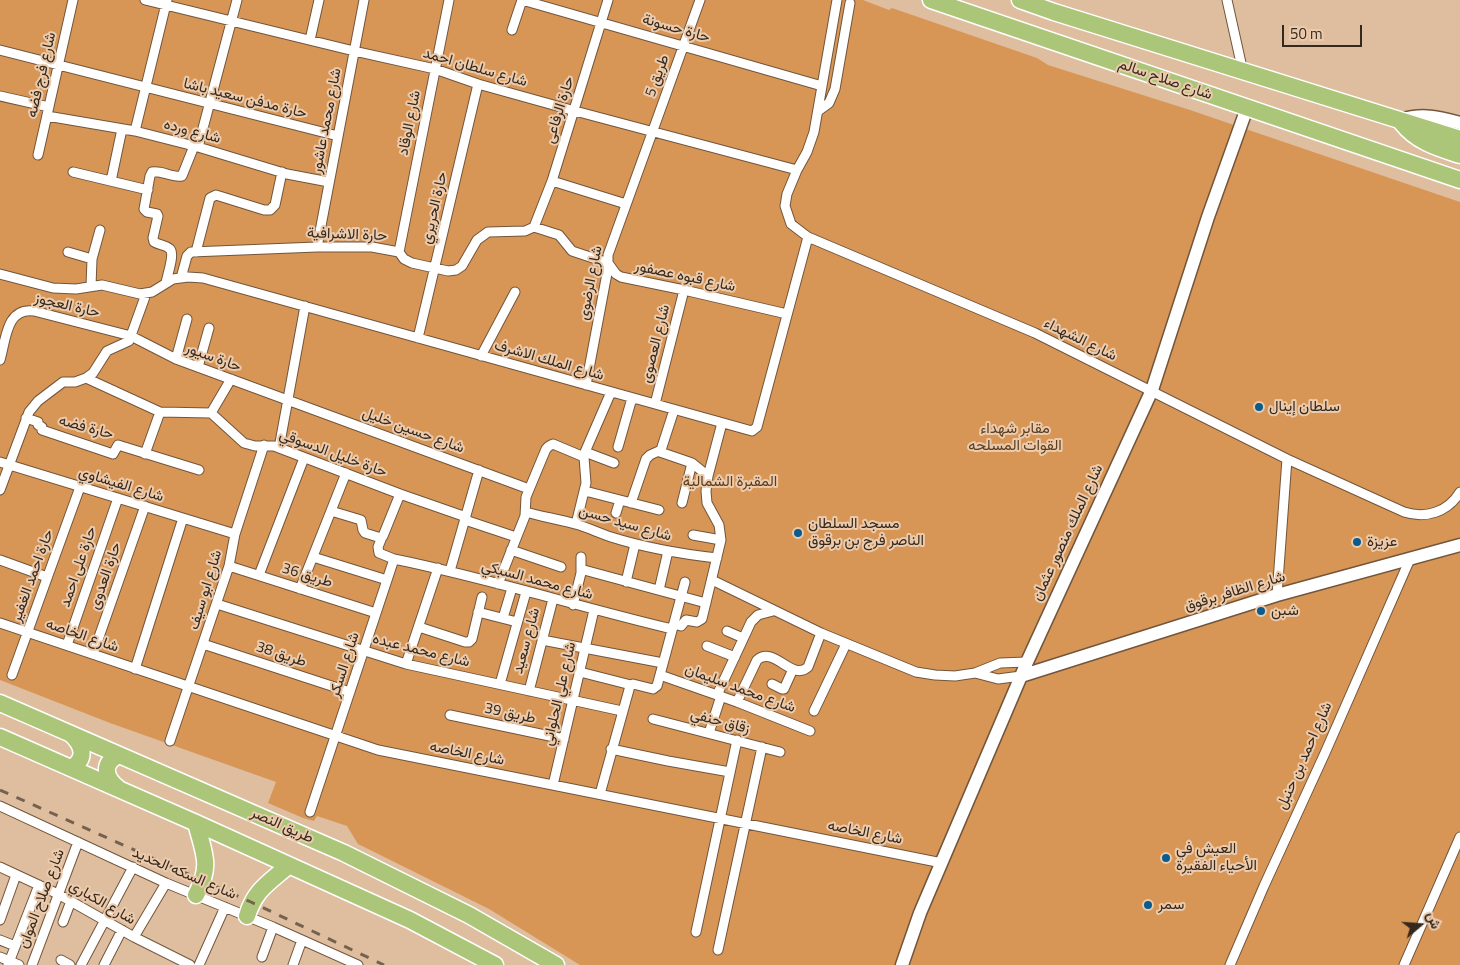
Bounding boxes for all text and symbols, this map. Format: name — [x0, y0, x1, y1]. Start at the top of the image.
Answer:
street label: حارة حسونة — [640, 11, 712, 47]
scale bar — [1285, 15, 1365, 47]
text: 50 m — [1290, 22, 1323, 45]
street label: شارع فرج فضه — [23, 31, 61, 119]
street label: شارع سلطان احمد — [421, 45, 529, 91]
street label: طريق 5 — [642, 52, 674, 100]
street label: شارع صلاح سالم — [1116, 56, 1214, 104]
street label: شارع محمد عاشور — [308, 67, 346, 175]
street label: حارة الرفاعى — [541, 74, 579, 146]
street label: حارة مدفن سعيد باشا — [181, 75, 309, 123]
street label: شارع الوقاد — [395, 89, 425, 157]
street label: شارع ورده — [162, 116, 222, 148]
street label: حارة الحريري — [418, 170, 452, 246]
street label: حارة الاشرافية — [307, 225, 387, 245]
street label: شارع الرضوى — [575, 244, 607, 322]
street label: شارع قبوه عصفور — [633, 258, 737, 296]
street label: حارة العجوز — [33, 290, 101, 322]
street label: شارع العصوى — [638, 303, 674, 385]
street label: شارع الشهداء — [1041, 315, 1119, 365]
street label: شارع الملك الاشرف — [492, 337, 606, 385]
street label: حارة سيور — [183, 340, 243, 376]
place label: سلطان إينال — [1269, 398, 1340, 416]
marker: سلطان إينال — [1253, 401, 1265, 413]
street label: شارع حسين خليل — [360, 404, 466, 458]
street label: حارة فضه — [57, 412, 115, 444]
park label: مقابر شهداء القوات المسلحه — [968, 420, 1062, 455]
street label: حارة خليل الدسوقي — [277, 426, 389, 482]
street label: شارع الملك منصور عثمان — [1028, 462, 1108, 604]
street label: شارع الفيشاوي — [76, 464, 166, 506]
park label: المقبرة الشمالية — [683, 473, 777, 491]
street label: شارع سيد حسن — [577, 502, 673, 546]
place label: مسجد السلطان الناصر فرج بن برقوق — [808, 515, 924, 550]
street label: حارة على احمد — [57, 524, 101, 610]
street label: حارة احمد الغفير — [8, 527, 58, 625]
marker: مسجد السلطان الناصر فرج بن برقوق — [792, 527, 804, 539]
place label: عزيزة — [1367, 533, 1397, 551]
marker: عزيزة — [1351, 536, 1363, 548]
street label: حارة العدوى — [86, 540, 126, 612]
street label: شارع ابو سيف — [185, 548, 227, 632]
street label: شارع محمد السبكي — [479, 557, 595, 605]
street label: طريق 36 — [280, 560, 334, 592]
street label: شارع الظافر برقوق — [1182, 568, 1288, 616]
place label: شبن — [1271, 602, 1299, 620]
marker: شبن — [1255, 605, 1267, 617]
street label: شارع سعيد — [510, 606, 544, 676]
street label: شارع الخاصه — [43, 615, 121, 657]
street label: شارع السكر — [326, 630, 364, 700]
street label: شارع محمد عبده — [371, 630, 471, 672]
street label: طريق 38 — [254, 638, 308, 672]
street label: شارع علي الحلواني — [539, 640, 581, 748]
street label: شارع محمد سليمان — [682, 661, 798, 717]
street label: شارع احمد بن حنبل — [1273, 699, 1337, 813]
street label: طريق 39 — [483, 700, 537, 728]
street label: زقاق حنفي — [688, 705, 752, 739]
street label: شارع الخاصه — [428, 738, 506, 770]
street label: طريق النصر — [248, 804, 316, 848]
street label: شارع الخاصه — [826, 817, 904, 849]
place label: العيش في الأحياء الفقيرة — [1176, 840, 1257, 875]
street label: شارع السكه الحديد — [129, 844, 239, 904]
street label: شارع صلاح الموان — [15, 847, 69, 951]
marker: العيش في الأحياء الفقيرة — [1160, 852, 1172, 864]
street label: شارع الكباري — [66, 877, 138, 929]
place label: سمر — [1158, 896, 1184, 914]
marker: سمر — [1142, 899, 1154, 911]
north arrow — [1395, 900, 1445, 950]
text: ش — [1422, 909, 1447, 931]

